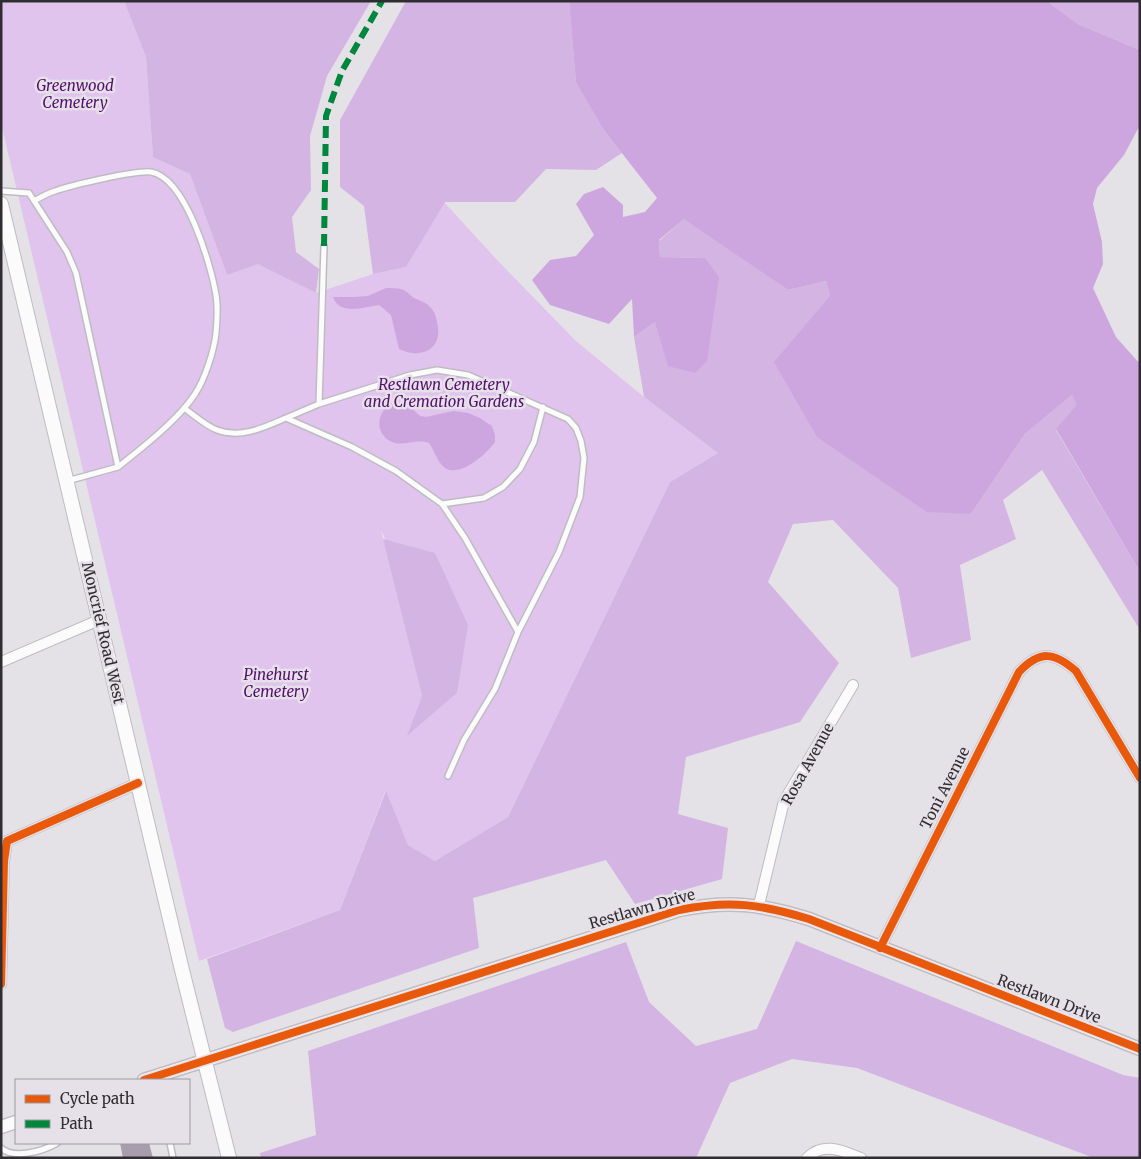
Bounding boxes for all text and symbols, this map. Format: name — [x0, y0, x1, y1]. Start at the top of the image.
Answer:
park label: Greenwood Cemetery — [36, 76, 114, 112]
park label: Restlawn Cemetery and Cremation Gardens — [364, 375, 524, 411]
street label: Moncrief Road West — [78, 560, 129, 706]
park label: Pinehurst Cemetery — [243, 665, 309, 701]
street label: Rosa Avenue — [777, 719, 838, 808]
street label: Toni Avenue — [916, 743, 973, 832]
street label: Restlawn Drive — [587, 884, 697, 933]
street label: Restlawn Drive — [995, 970, 1104, 1027]
legend — [15, 1079, 190, 1144]
text: Cycle path — [60, 1089, 135, 1108]
text: Path — [60, 1114, 93, 1133]

